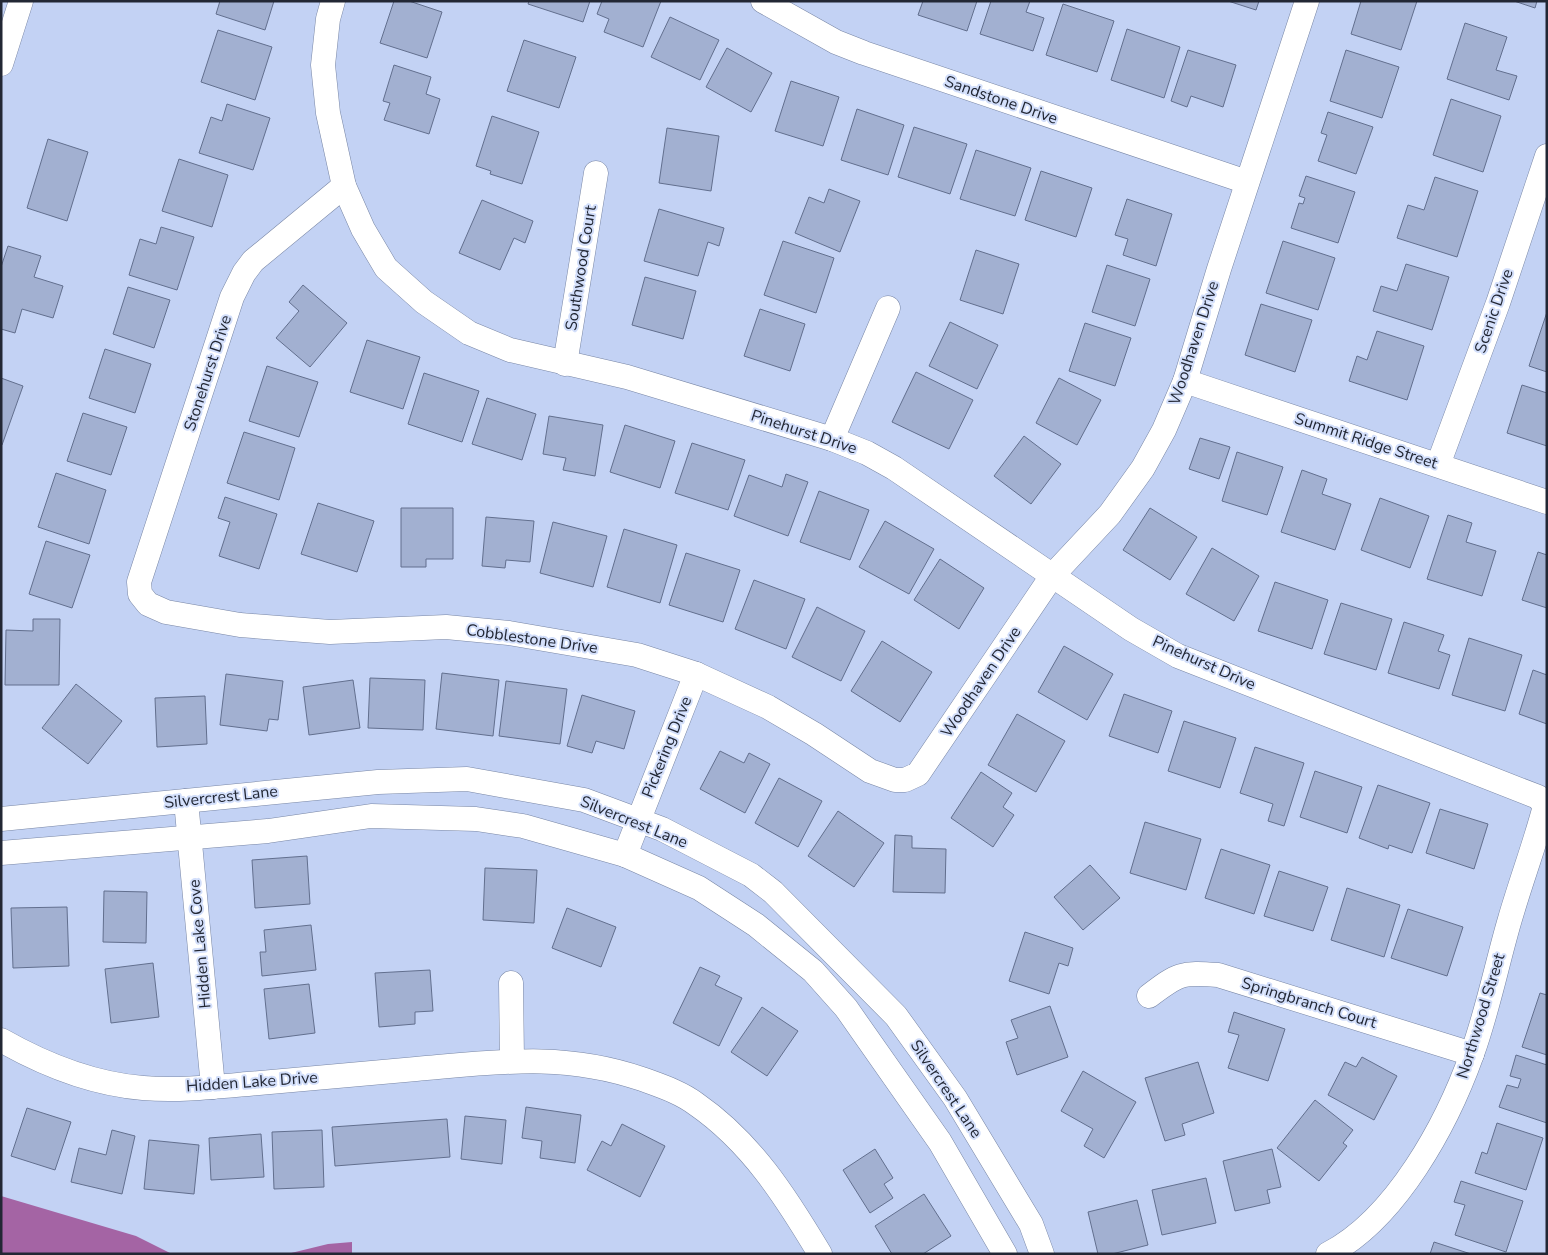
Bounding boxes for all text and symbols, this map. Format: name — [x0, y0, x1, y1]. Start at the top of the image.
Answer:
street label: Sandstone Drive — [941, 70, 1061, 130]
street label: Southwood Court — [560, 203, 602, 332]
street label: Scenic Drive — [1469, 266, 1519, 356]
street label: Woodhaven Drive — [1164, 278, 1224, 408]
street label: Stonehurst Drive — [179, 312, 237, 434]
street label: Pinehurst Drive — [748, 404, 860, 460]
street label: Summit Ridge Street — [1292, 408, 1441, 475]
street label: Cobblestone Drive — [465, 619, 599, 659]
street label: Woodhaven Drive — [936, 622, 1026, 742]
street label: Pinehurst Drive — [1149, 630, 1259, 696]
street label: Pickering Drive — [637, 693, 697, 801]
street label: Silvercrest Lane — [163, 780, 279, 814]
street label: Silvercrest Lane — [577, 790, 691, 854]
street label: Hidden Lake Cove — [183, 879, 217, 1009]
street label: Northwood Street — [1452, 950, 1511, 1081]
street label: Springbranch Court — [1239, 972, 1380, 1034]
street label: Silvercrest Lane — [905, 1036, 987, 1142]
street label: Hidden Lake Drive — [185, 1066, 319, 1098]

